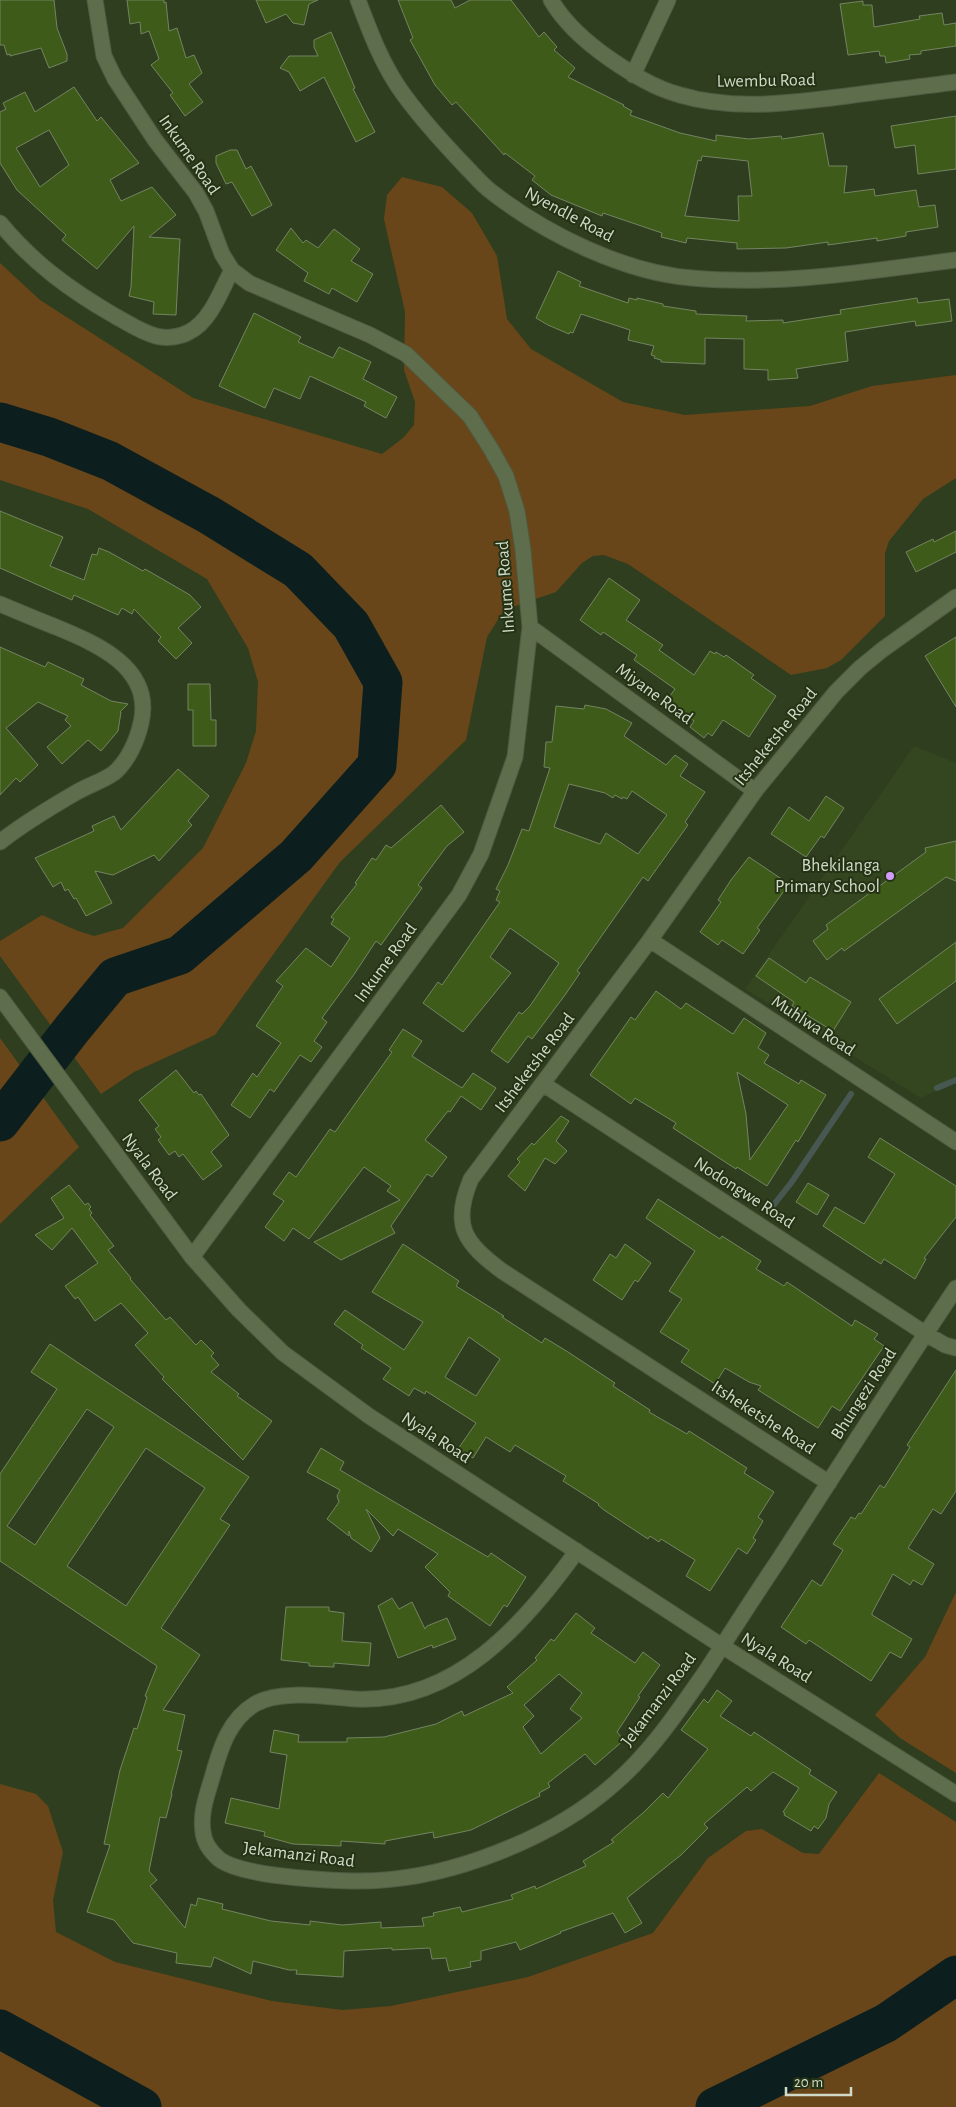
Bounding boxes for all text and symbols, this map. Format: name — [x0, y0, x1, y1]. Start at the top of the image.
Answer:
street label: Lwembu Road — [716, 71, 816, 91]
street label: Inkume Road — [155, 112, 223, 198]
street label: Nyendle Road — [522, 184, 616, 246]
street label: Inkume Road — [494, 540, 518, 634]
street label: Miyane Road — [612, 660, 696, 728]
street label: Itsheketshe Road — [731, 685, 821, 789]
place label: Bhekilanga Primary School — [775, 857, 880, 896]
marker: Bhekilanga Primary School — [884, 870, 896, 882]
street label: Inkume Road — [351, 920, 421, 1006]
street label: Muhlwa Road — [768, 992, 858, 1060]
street label: Itsheketshe Road — [492, 1010, 578, 1116]
street label: Nyala Road — [118, 1130, 180, 1204]
street label: Nodongwe Road — [691, 1154, 797, 1232]
street label: Bhungezi Road — [828, 1345, 900, 1443]
street label: Itsheketshe Road — [708, 1378, 818, 1458]
street label: Nyala Road — [398, 1409, 474, 1467]
street label: Nyala Road — [738, 1629, 814, 1687]
street label: Jekamanzi Road — [618, 1650, 700, 1750]
street label: Jekamanzi Road — [242, 1839, 356, 1871]
scale bar — [786, 2064, 851, 2096]
text: 20 m — [794, 2075, 823, 2090]

